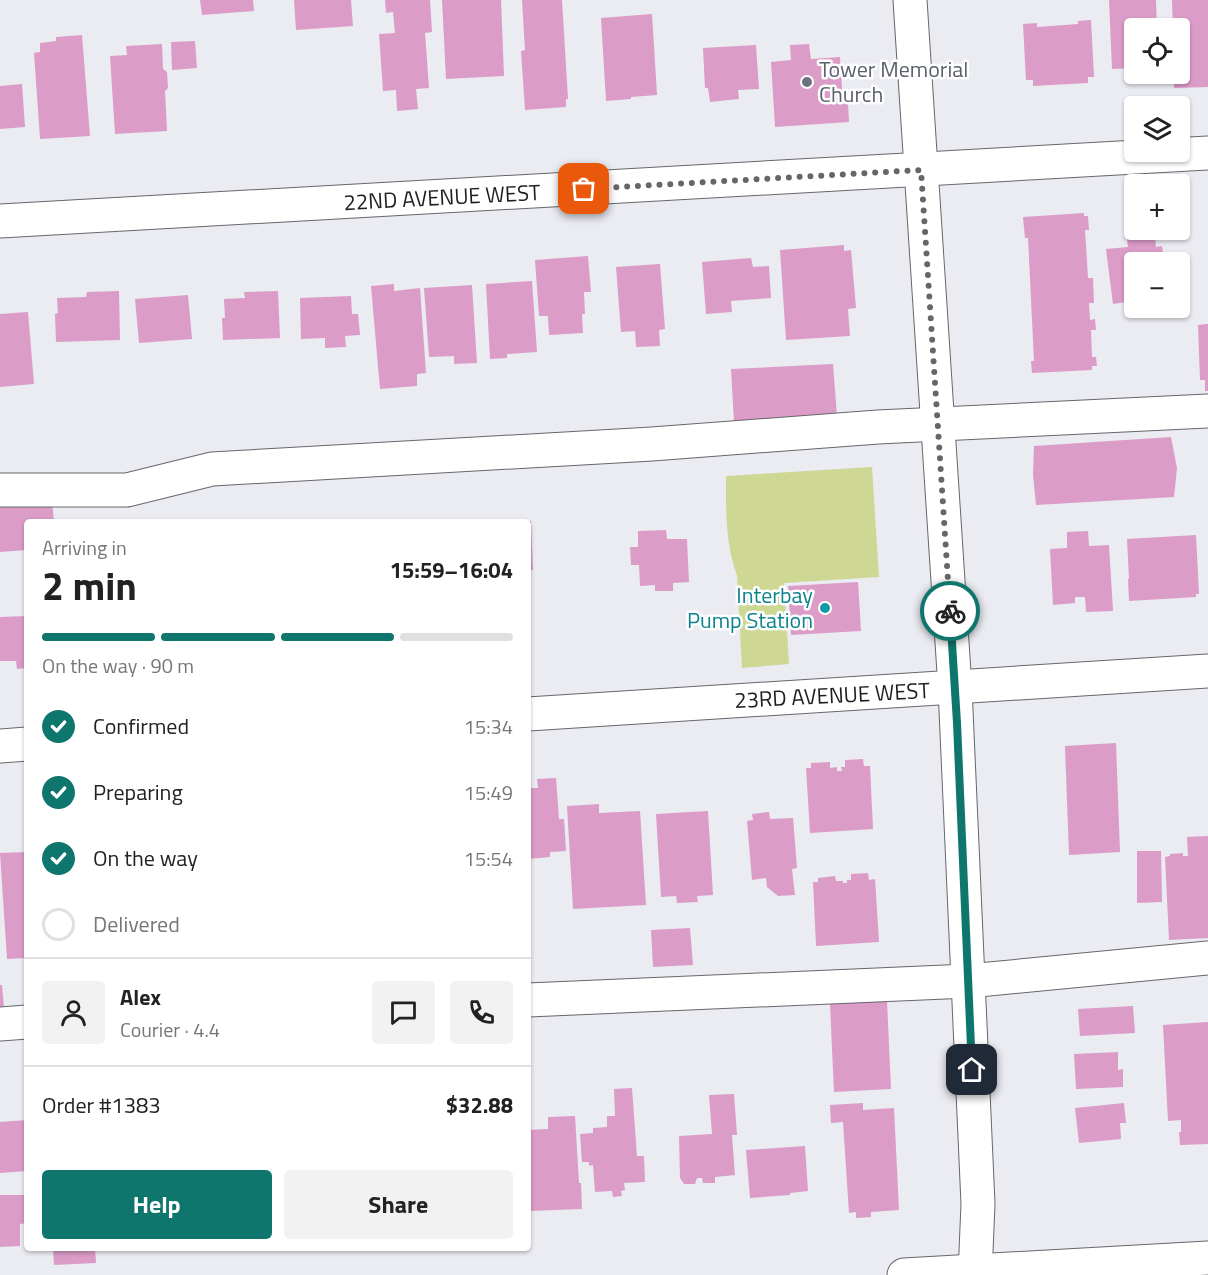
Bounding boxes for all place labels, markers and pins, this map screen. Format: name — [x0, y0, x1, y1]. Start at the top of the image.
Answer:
place label: Tower Memorial Church — [819, 52, 968, 111]
marker: Tower Memorial Church — [800, 75, 814, 89]
pin — [558, 163, 609, 214]
place label: Interbay Pump Station — [687, 578, 813, 637]
marker: Interbay Pump Station — [818, 601, 832, 615]
pin — [946, 1044, 997, 1095]

